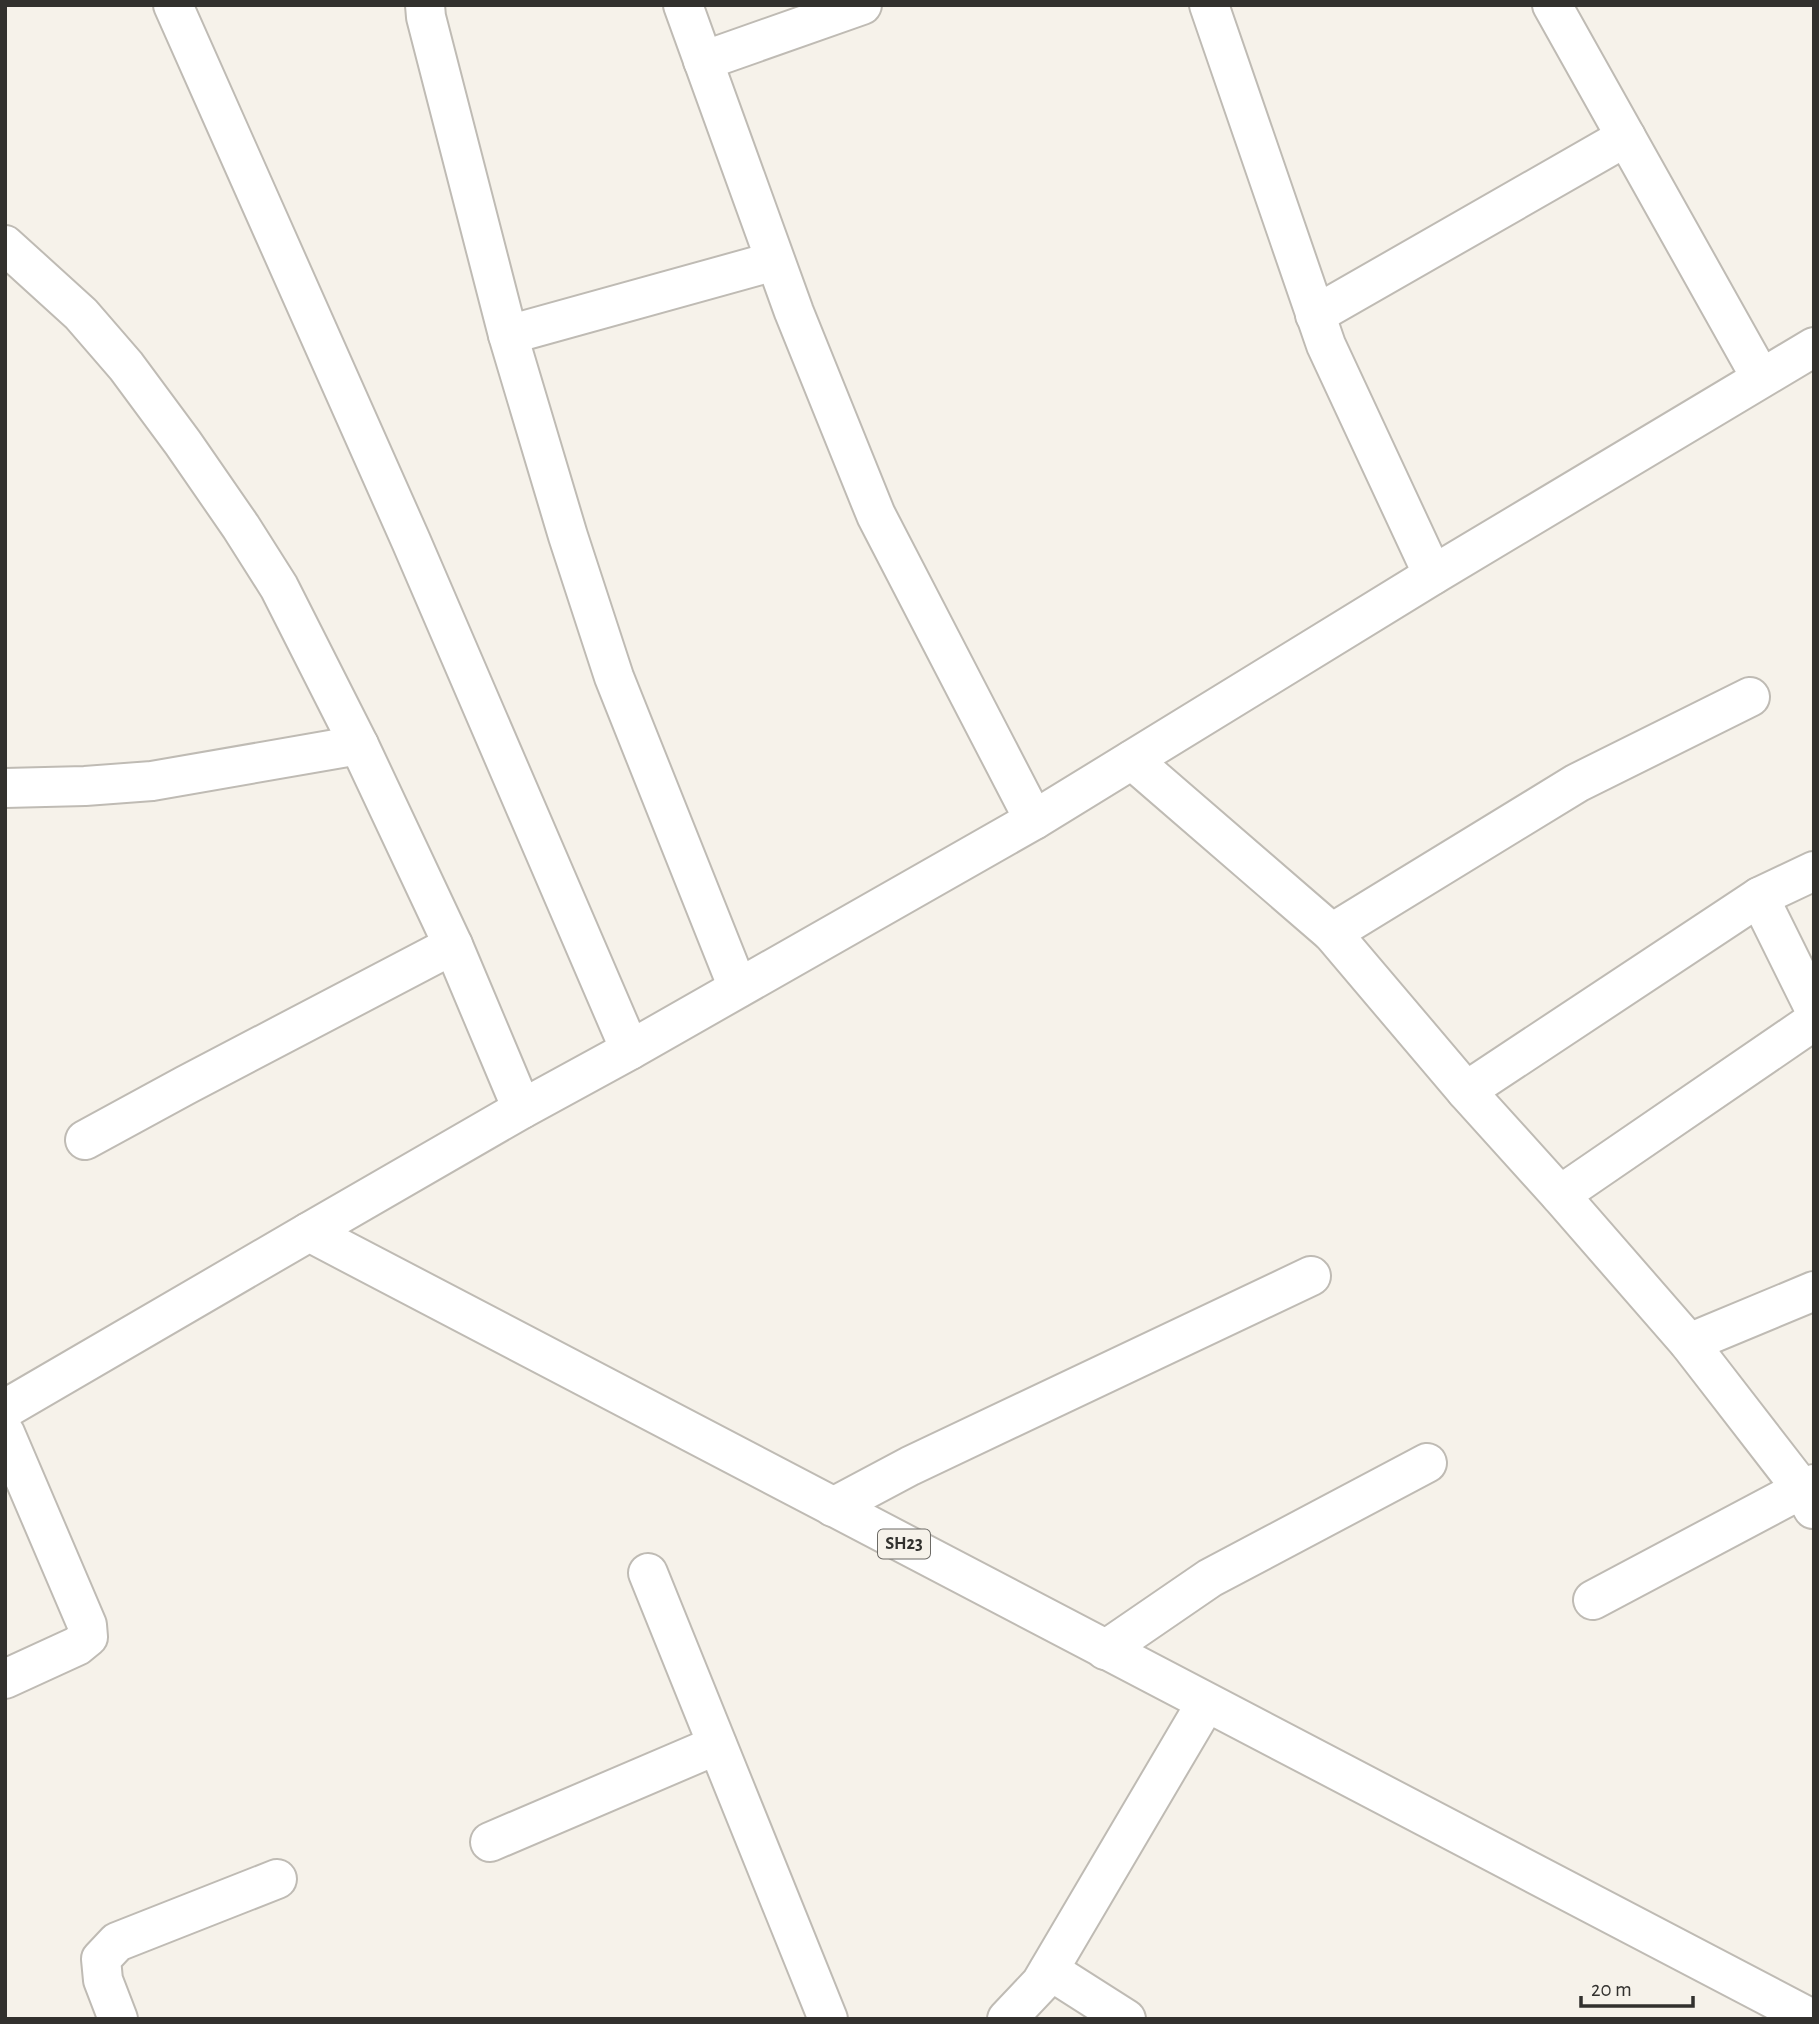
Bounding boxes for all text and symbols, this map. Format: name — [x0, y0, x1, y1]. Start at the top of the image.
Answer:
road number: SH23 — [878, 1530, 930, 1559]
scale bar — [1581, 1965, 1693, 2009]
text: 20 m — [1591, 1979, 1632, 2000]

